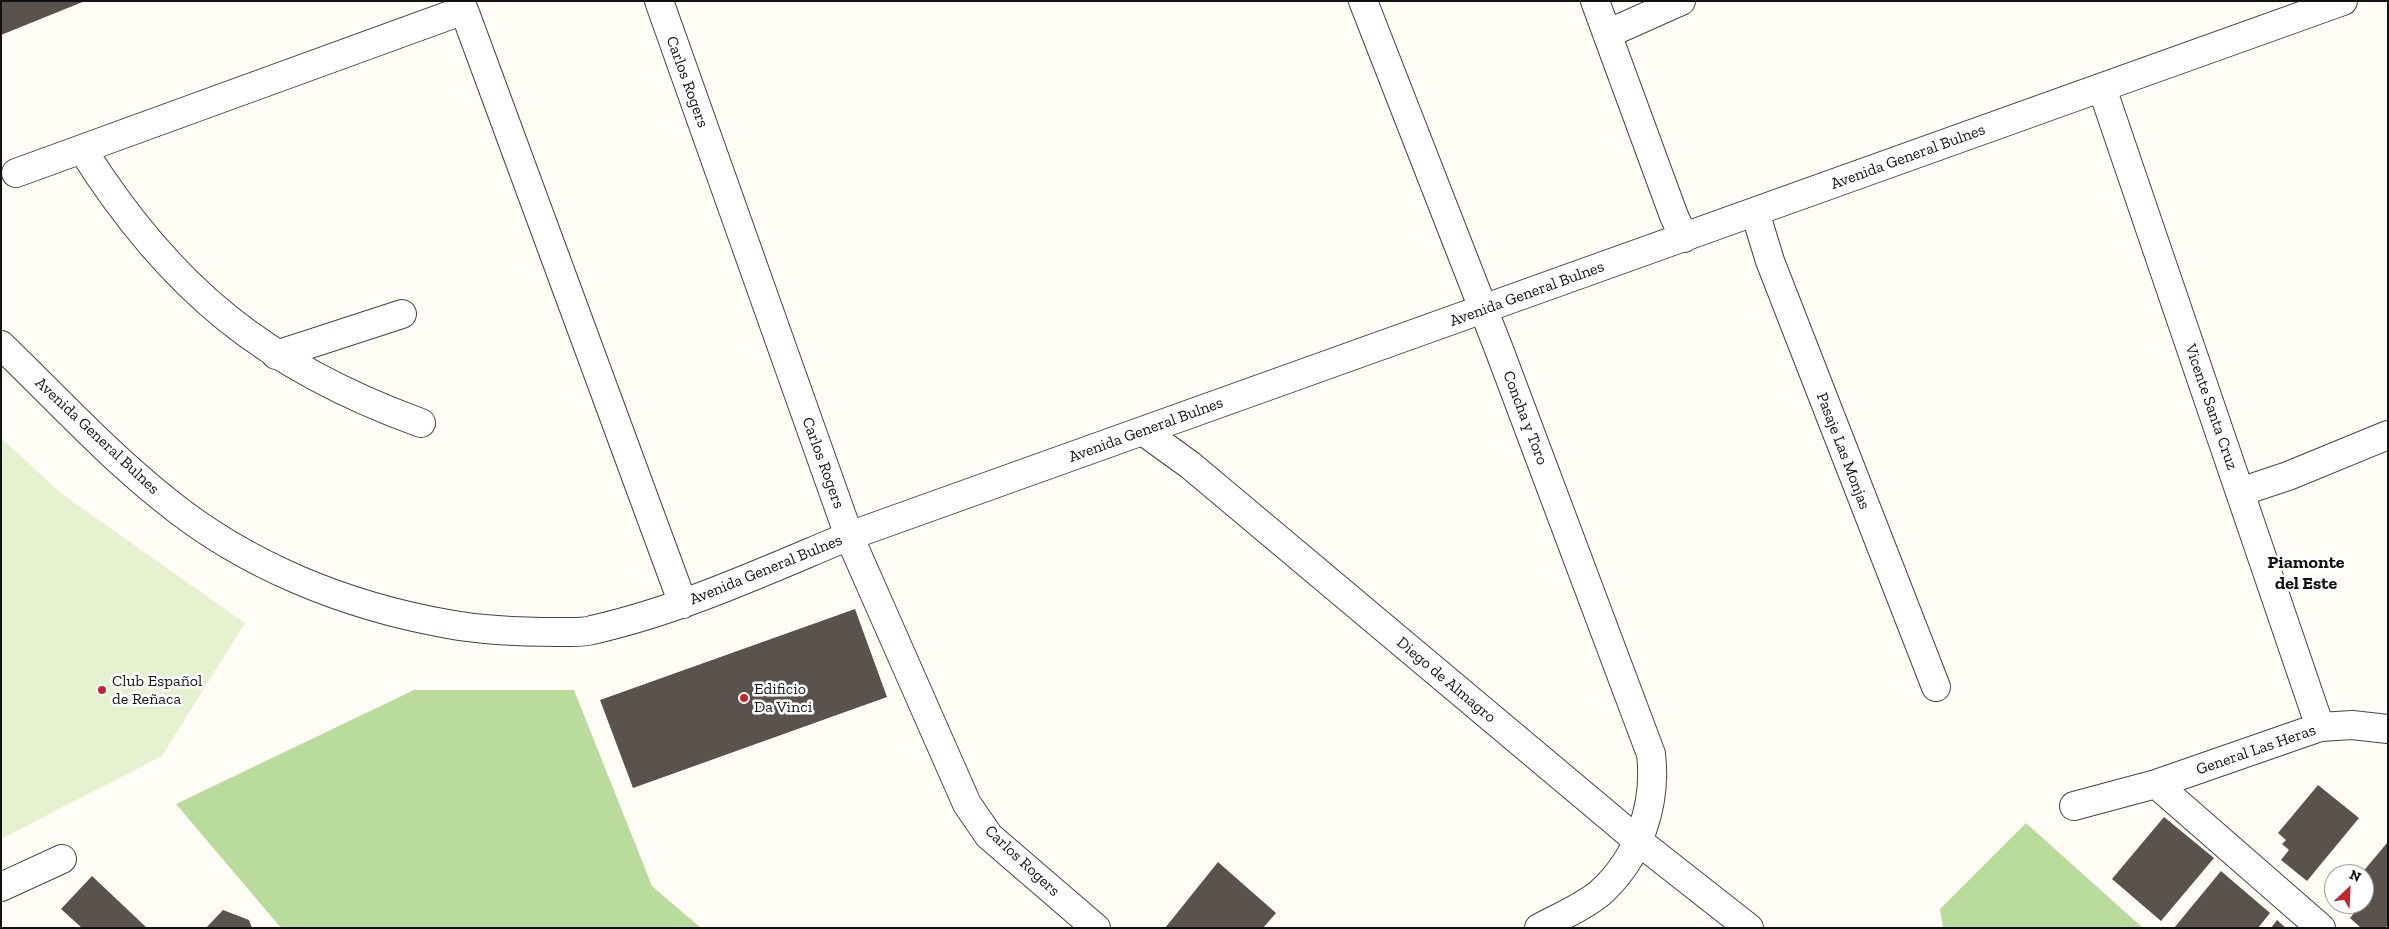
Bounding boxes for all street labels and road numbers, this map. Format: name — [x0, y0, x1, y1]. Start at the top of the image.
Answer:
street label: Carlos Rogers — [662, 34, 712, 130]
street label: Avenida General Bulnes — [1828, 120, 1988, 194]
street label: Avenida General Bulnes — [1447, 257, 1607, 331]
street label: Vicente Santa Cruz — [2180, 342, 2242, 472]
street label: Concha y Toro — [1498, 368, 1552, 468]
street label: Avenida General Bulnes — [31, 373, 163, 499]
street label: Pasaje Las Monjas — [1812, 390, 1874, 512]
street label: Avenida General Bulnes — [1066, 393, 1226, 467]
street label: Carlos Rogers — [798, 415, 848, 511]
street label: Avenida General Bulnes — [687, 531, 845, 609]
street label: Diego de Almagro — [1392, 633, 1500, 727]
street label: General Las Heras — [2194, 721, 2318, 779]
street label: Carlos Rogers — [980, 821, 1064, 901]

